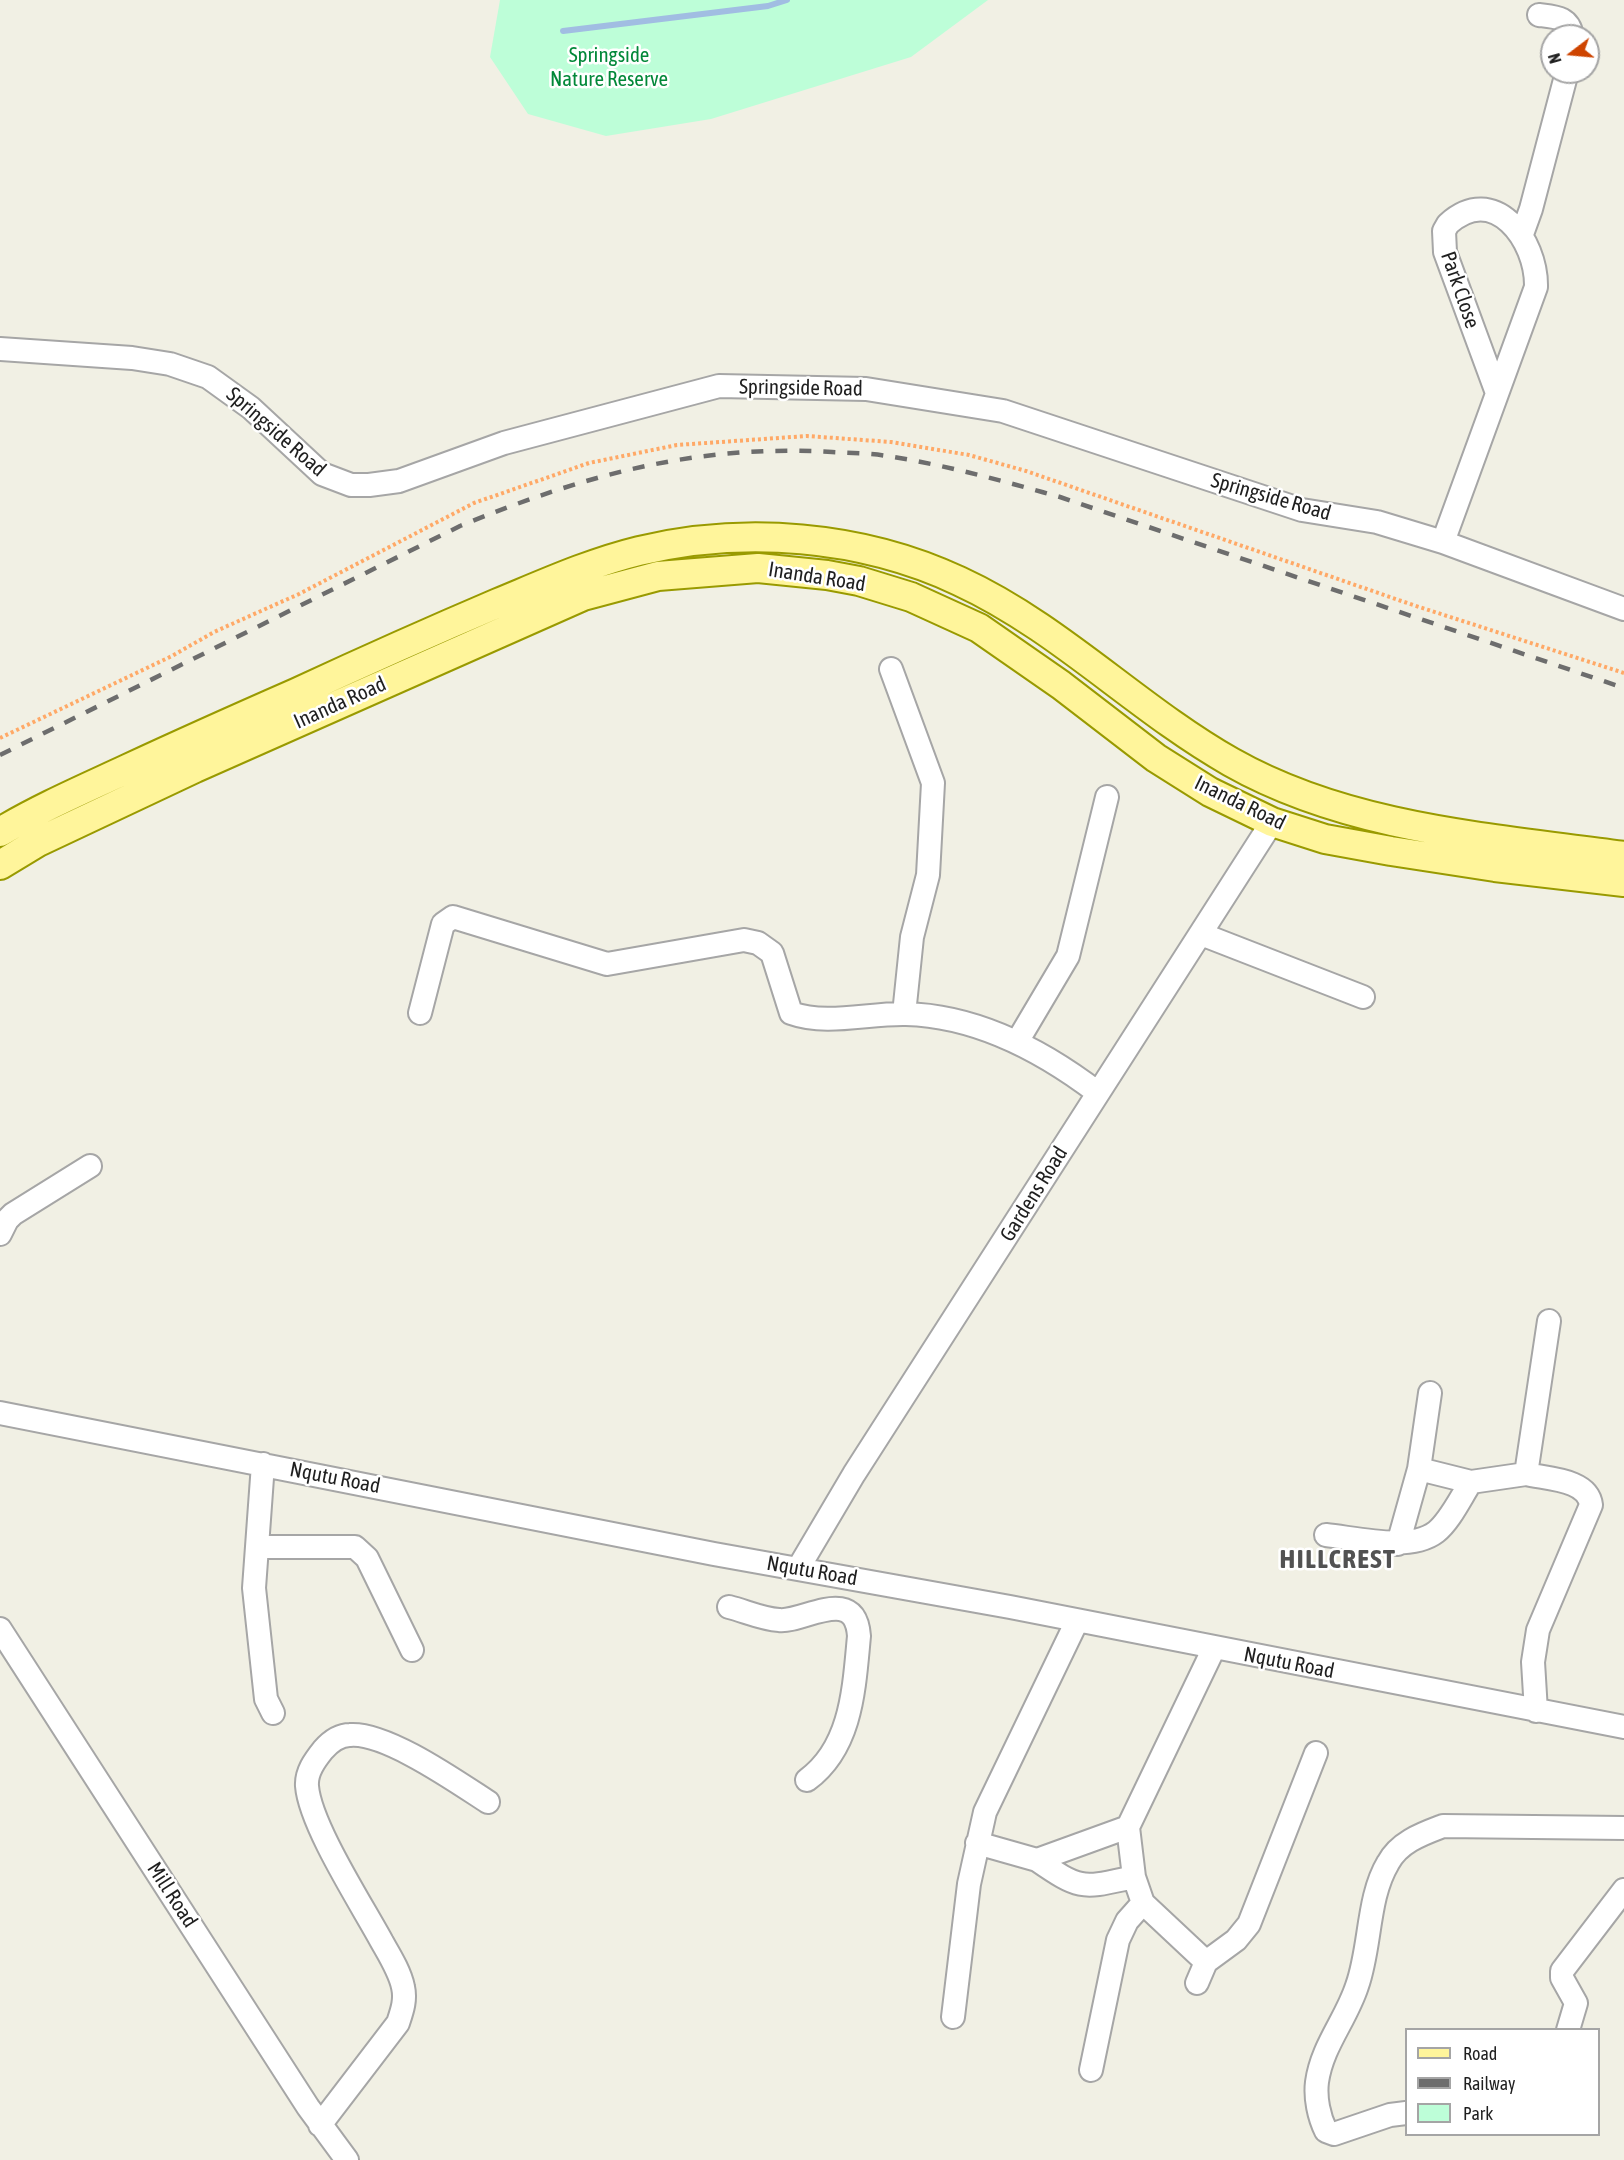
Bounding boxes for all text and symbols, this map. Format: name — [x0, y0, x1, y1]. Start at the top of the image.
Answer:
north arrow — [1540, 24, 1600, 84]
park label: Springside Nature Reserve — [550, 42, 668, 92]
text: N — [1545, 51, 1565, 65]
street label: Park Close — [1435, 248, 1485, 332]
street label: Springside Road — [739, 374, 863, 402]
street label: Springside Road — [221, 382, 331, 482]
street label: Springside Road — [1208, 468, 1334, 526]
street label: Inanda Road — [767, 557, 867, 597]
street label: Inanda Road — [290, 672, 390, 734]
street label: Inanda Road — [1190, 770, 1290, 836]
street label: Gardens Road — [995, 1142, 1073, 1246]
street label: Nqutu Road — [288, 1457, 382, 1499]
district label: HILLCREST — [1280, 1543, 1396, 1575]
street label: Nqutu Road — [765, 1551, 859, 1591]
street label: Nqutu Road — [1242, 1642, 1336, 1684]
street label: Mill Road — [142, 1858, 202, 1932]
legend — [1405, 2028, 1600, 2136]
text: Road — [1463, 2043, 1497, 2064]
text: Railway — [1463, 2073, 1515, 2094]
text: Park — [1463, 2103, 1493, 2124]

